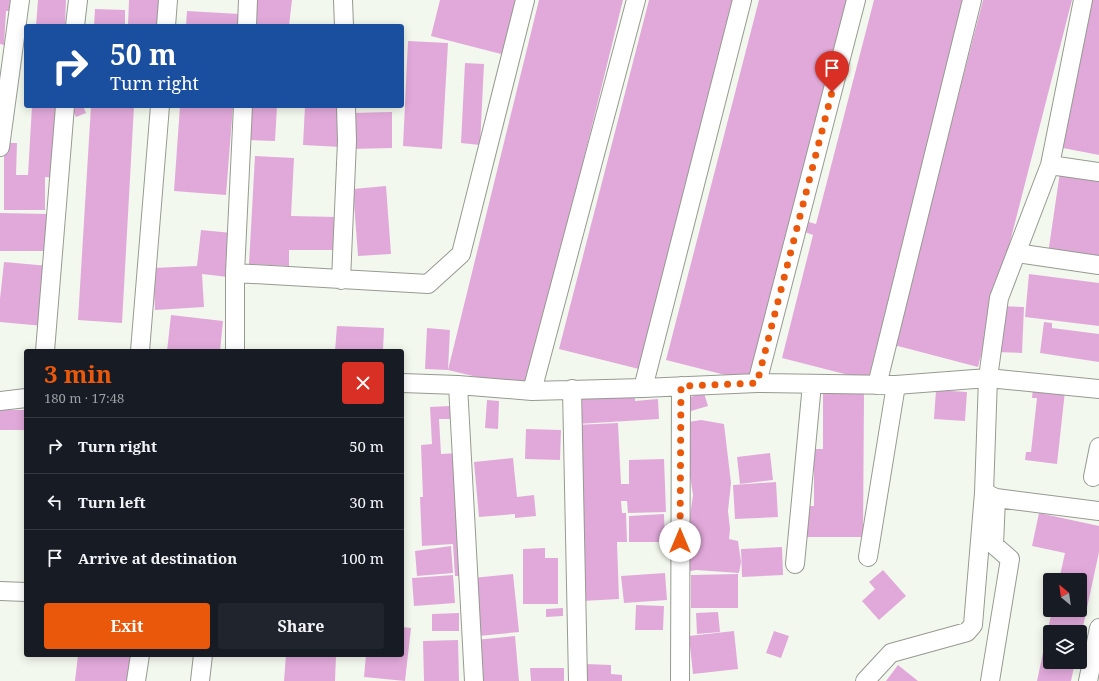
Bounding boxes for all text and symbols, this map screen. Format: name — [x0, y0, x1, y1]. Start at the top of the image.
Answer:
text: 50 m — [110, 35, 177, 73]
icon: right — [44, 40, 96, 92]
pin — [815, 51, 849, 92]
icon: arrive — [821, 57, 843, 79]
text: Turn right — [110, 71, 199, 95]
text: 3 min — [44, 357, 112, 390]
button: close — [342, 362, 384, 404]
text: 180 m · 17:48 — [44, 389, 124, 407]
icon: right — [44, 435, 66, 457]
text: Turn right — [78, 436, 157, 456]
text: 50 m — [349, 436, 384, 456]
icon: left — [44, 491, 66, 513]
text: Turn left — [78, 492, 146, 512]
text: 30 m — [349, 492, 384, 512]
position arrow — [659, 520, 701, 562]
icon: arrive — [44, 547, 66, 569]
text: Arrive at destination — [78, 548, 237, 568]
text: 100 m — [341, 548, 384, 568]
north arrow — [1043, 573, 1087, 617]
map controls — [1043, 573, 1087, 669]
button: Exit — [44, 603, 210, 649]
button: Share — [218, 603, 384, 649]
button: layers — [1043, 625, 1087, 669]

